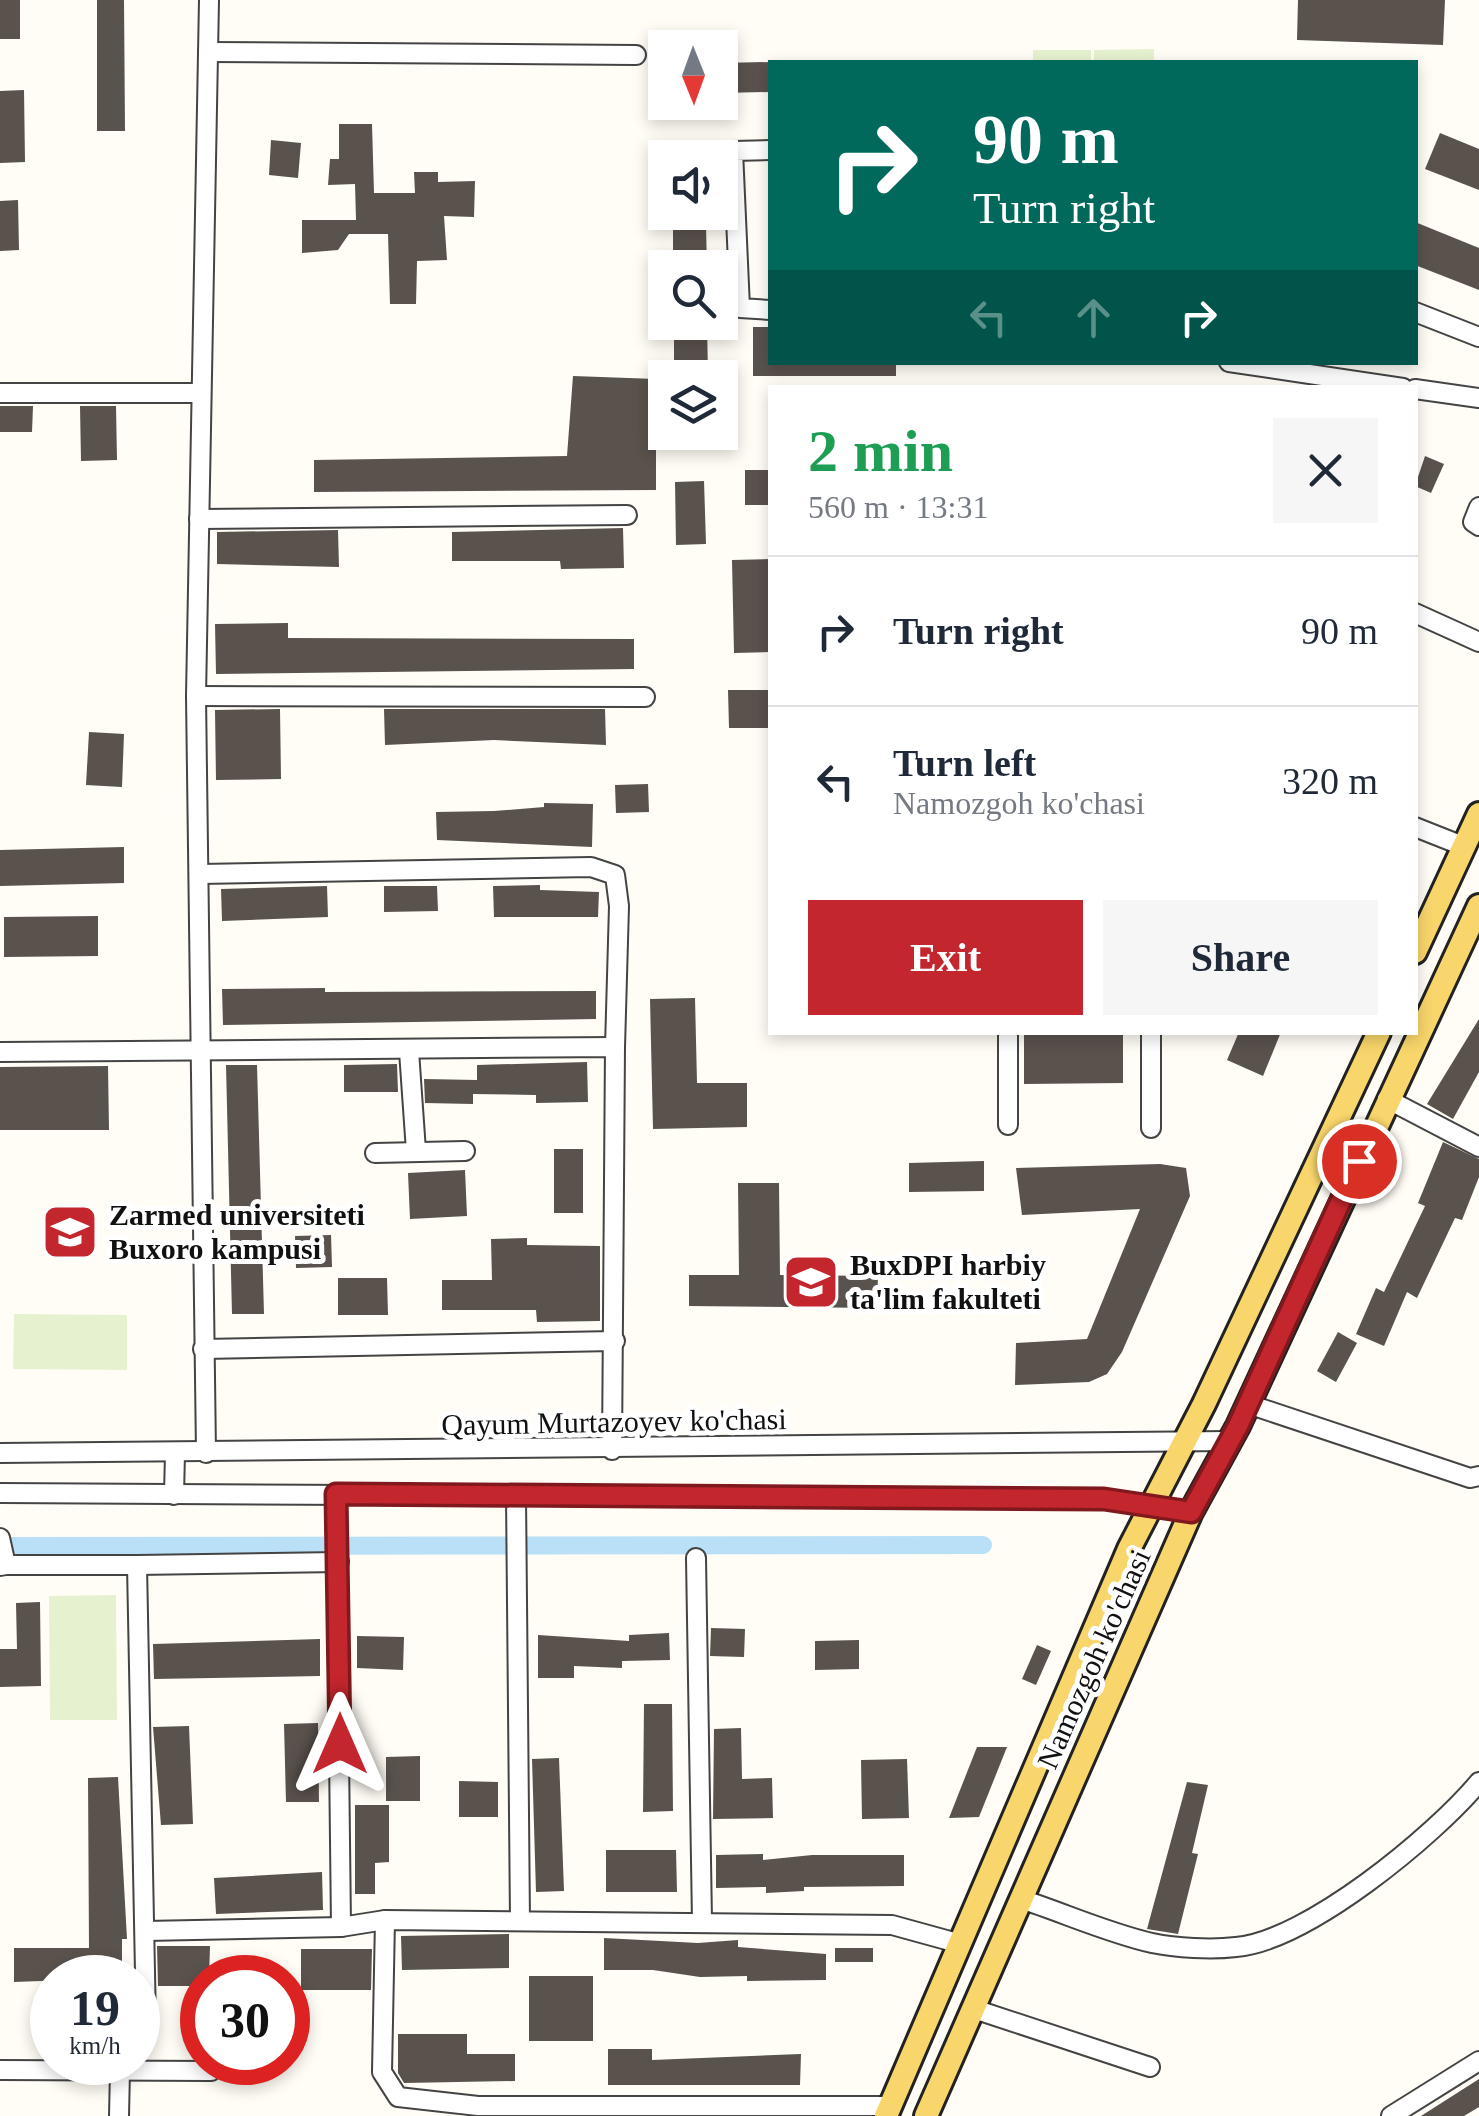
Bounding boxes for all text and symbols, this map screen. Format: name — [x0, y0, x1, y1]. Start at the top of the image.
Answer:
north arrow — [648, 30, 738, 120]
map controls — [648, 30, 738, 450]
icon: right — [808, 100, 938, 230]
text: 90 m — [973, 101, 1119, 178]
button: sound — [648, 140, 738, 230]
text: Turn right — [973, 183, 1155, 233]
button: search — [648, 250, 738, 340]
icon: left — [961, 290, 1016, 345]
icon: ahead — [1066, 290, 1121, 345]
icon: right — [1171, 290, 1226, 345]
button: layers — [648, 360, 738, 450]
text: 2 min — [808, 418, 953, 484]
button: close — [1273, 418, 1378, 523]
text: 560 m · 13:31 — [808, 489, 988, 525]
icon: right — [808, 604, 863, 659]
text: Turn right — [893, 610, 1064, 652]
text: 90 m — [1301, 610, 1378, 652]
text: Turn left — [893, 742, 1036, 784]
icon: left — [808, 754, 863, 809]
text: 320 m — [1282, 760, 1378, 802]
text: Namozgoh ko'chasi — [893, 785, 1145, 821]
button: Exit — [808, 900, 1083, 1015]
button: Share — [1103, 900, 1378, 1015]
pin — [1317, 1119, 1402, 1204]
icon: arrive — [1332, 1134, 1387, 1189]
place label: Zarmed universiteti Buxoro kampusi — [109, 1198, 365, 1265]
school or university icon: Zarmed universiteti Buxoro kampusi — [40, 1202, 100, 1262]
place label: BuxDPI harbiy ta'lim fakulteti — [850, 1248, 1046, 1315]
school or university icon: BuxDPI harbiy ta'lim fakulteti — [781, 1252, 841, 1312]
street label: Qayum Murtazoyev ko'chasi — [441, 1402, 787, 1441]
street label: Namozgoh ko'chasi — [1030, 1544, 1157, 1773]
position arrow — [288, 1692, 392, 1796]
speed limit sign: 30 — [180, 1955, 310, 2085]
text: 19 — [70, 1980, 120, 2036]
text: km/h — [69, 2032, 121, 2059]

